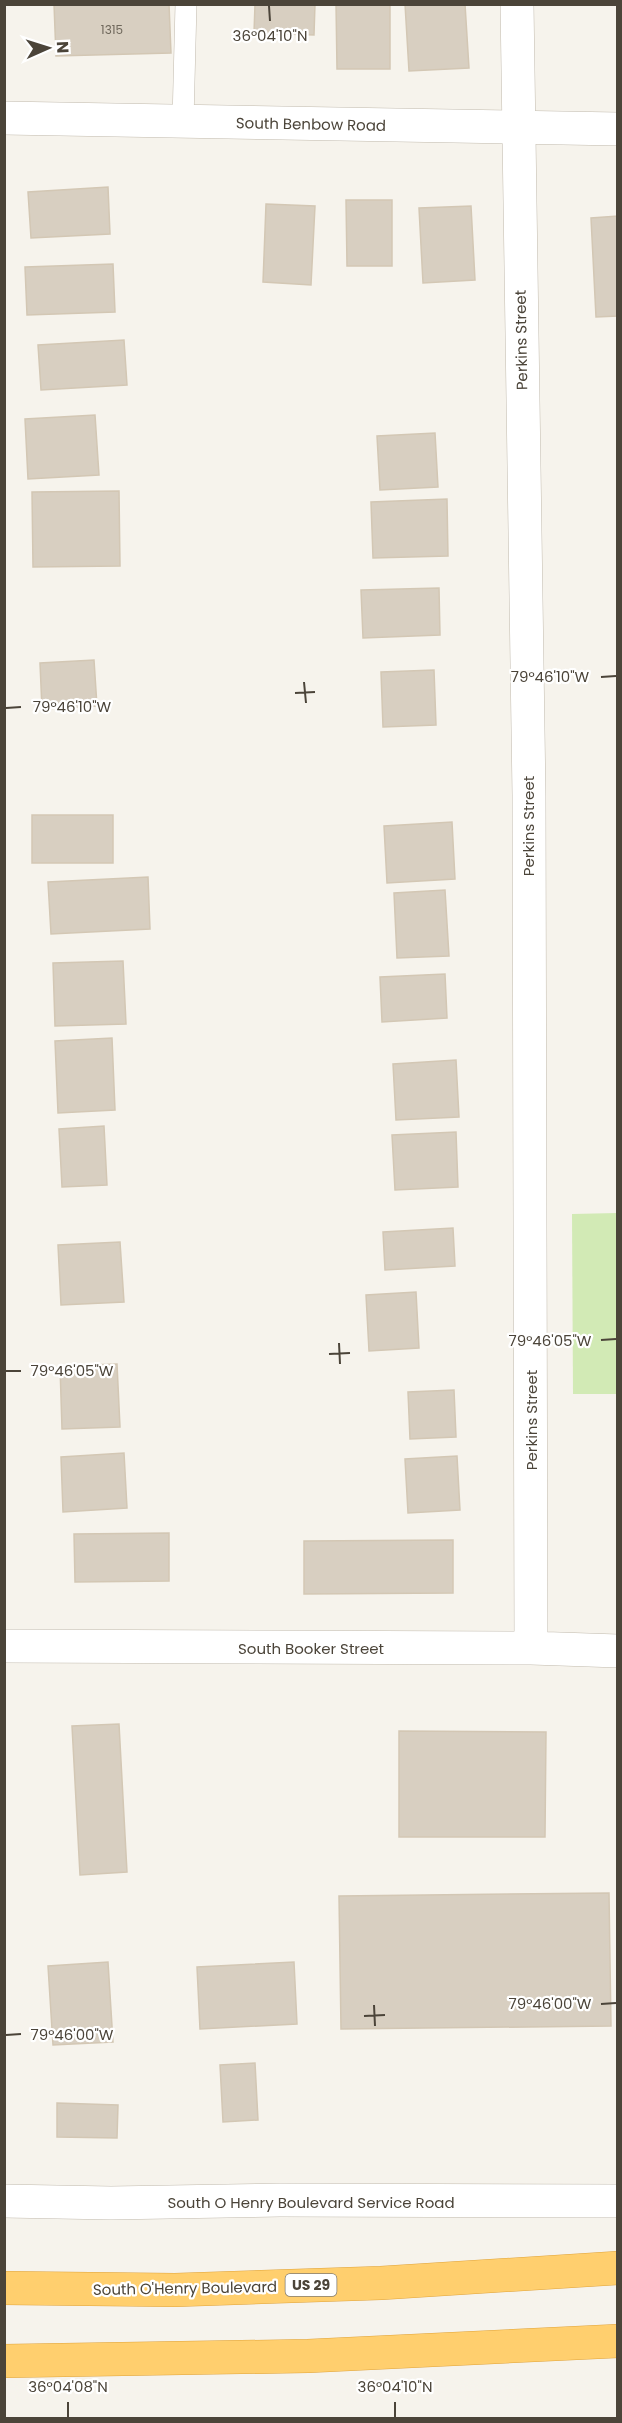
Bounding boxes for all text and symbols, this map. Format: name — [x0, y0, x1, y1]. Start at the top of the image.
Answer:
north arrow — [18, 18, 78, 78]
house number: 1315 — [101, 21, 123, 38]
text: 36°04'10"N — [233, 25, 307, 46]
text: N — [51, 41, 74, 54]
street label: South Benbow Road — [236, 112, 386, 136]
street label: Perkins Street — [510, 290, 532, 390]
text: 79°46'10"W — [511, 666, 590, 687]
text: 79°46'10"W — [33, 696, 112, 717]
street label: Perkins Street — [518, 776, 539, 876]
text: 79°46'05"W — [509, 1330, 592, 1351]
text: 79°46'05"W — [31, 1360, 114, 1381]
street label: Perkins Street — [521, 1370, 542, 1470]
street label: South Booker Street — [238, 1638, 384, 1659]
text: 79°46'00"W — [509, 1993, 592, 2014]
text: 79°46'00"W — [31, 2024, 114, 2045]
street label: South O Henry Boulevard Service Road — [167, 2192, 455, 2213]
road number: US 29 — [286, 2274, 336, 2296]
street label: South O'Henry Boulevard — [93, 2276, 277, 2300]
text: 36°04'08"N — [28, 2376, 108, 2397]
text: 36°04'10"N — [358, 2376, 432, 2397]

